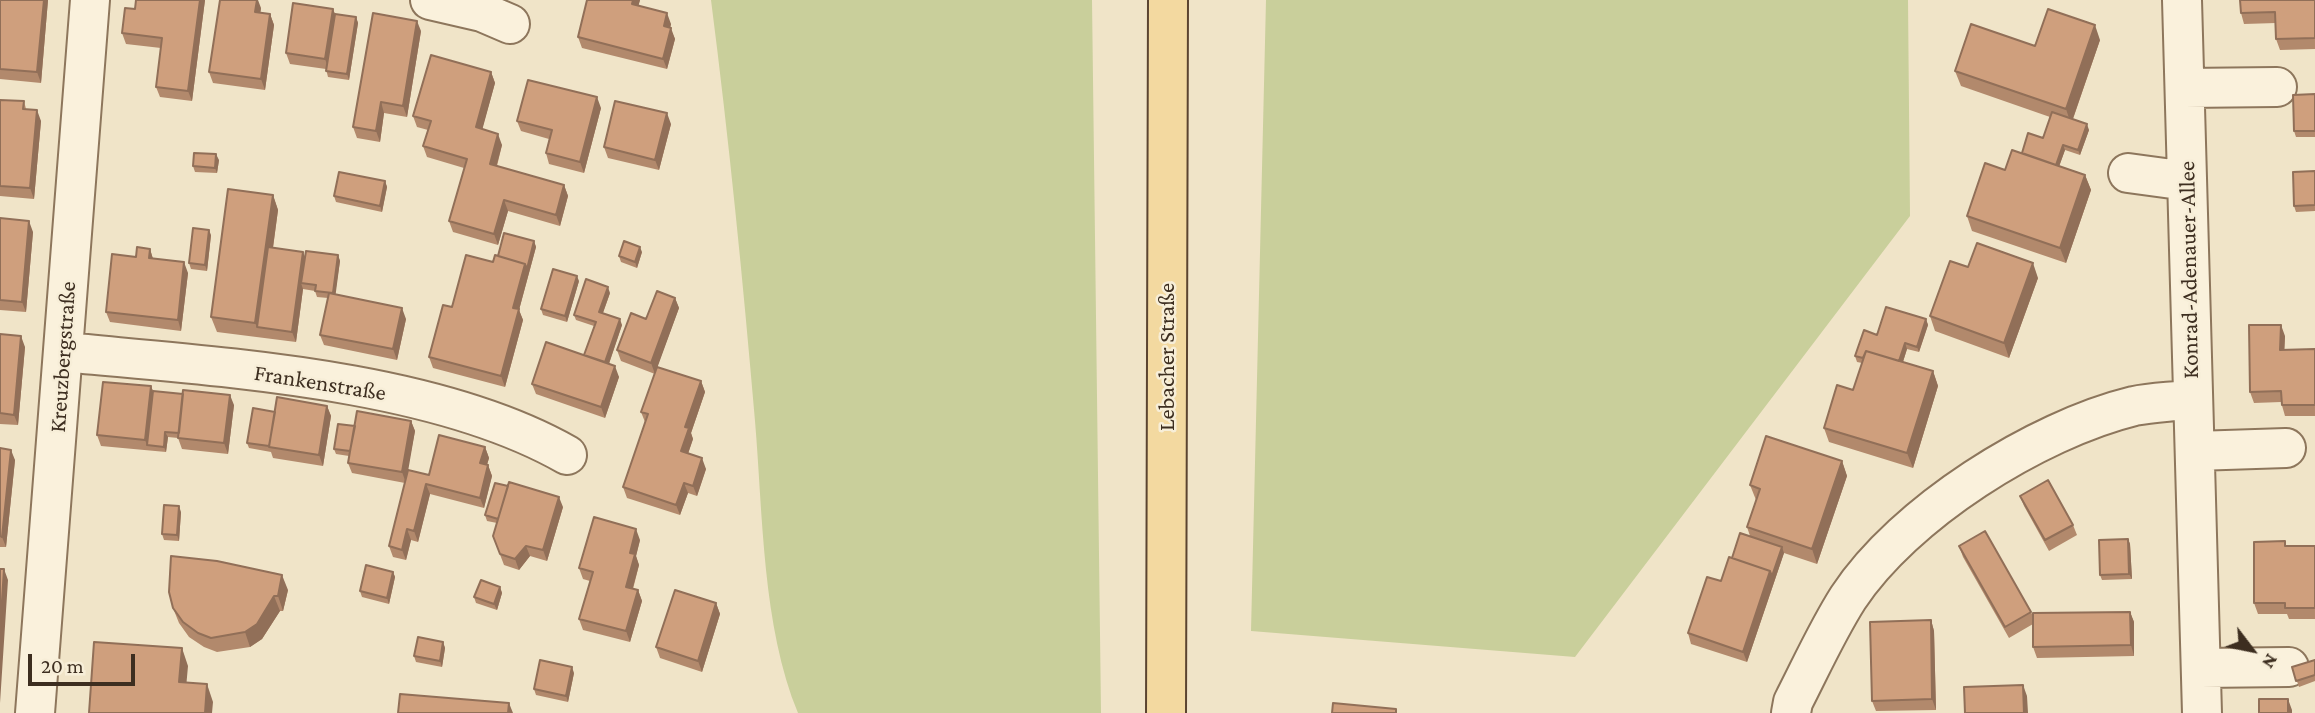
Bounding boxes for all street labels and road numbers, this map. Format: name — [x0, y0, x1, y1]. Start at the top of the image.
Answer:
street label: Konrad-Adenauer-Allee — [2173, 161, 2205, 379]
street label: Kreuzbergstraße — [44, 280, 82, 434]
street label: Lebacher Straße — [1153, 283, 1181, 431]
street label: Frankenstraße — [252, 359, 388, 407]

